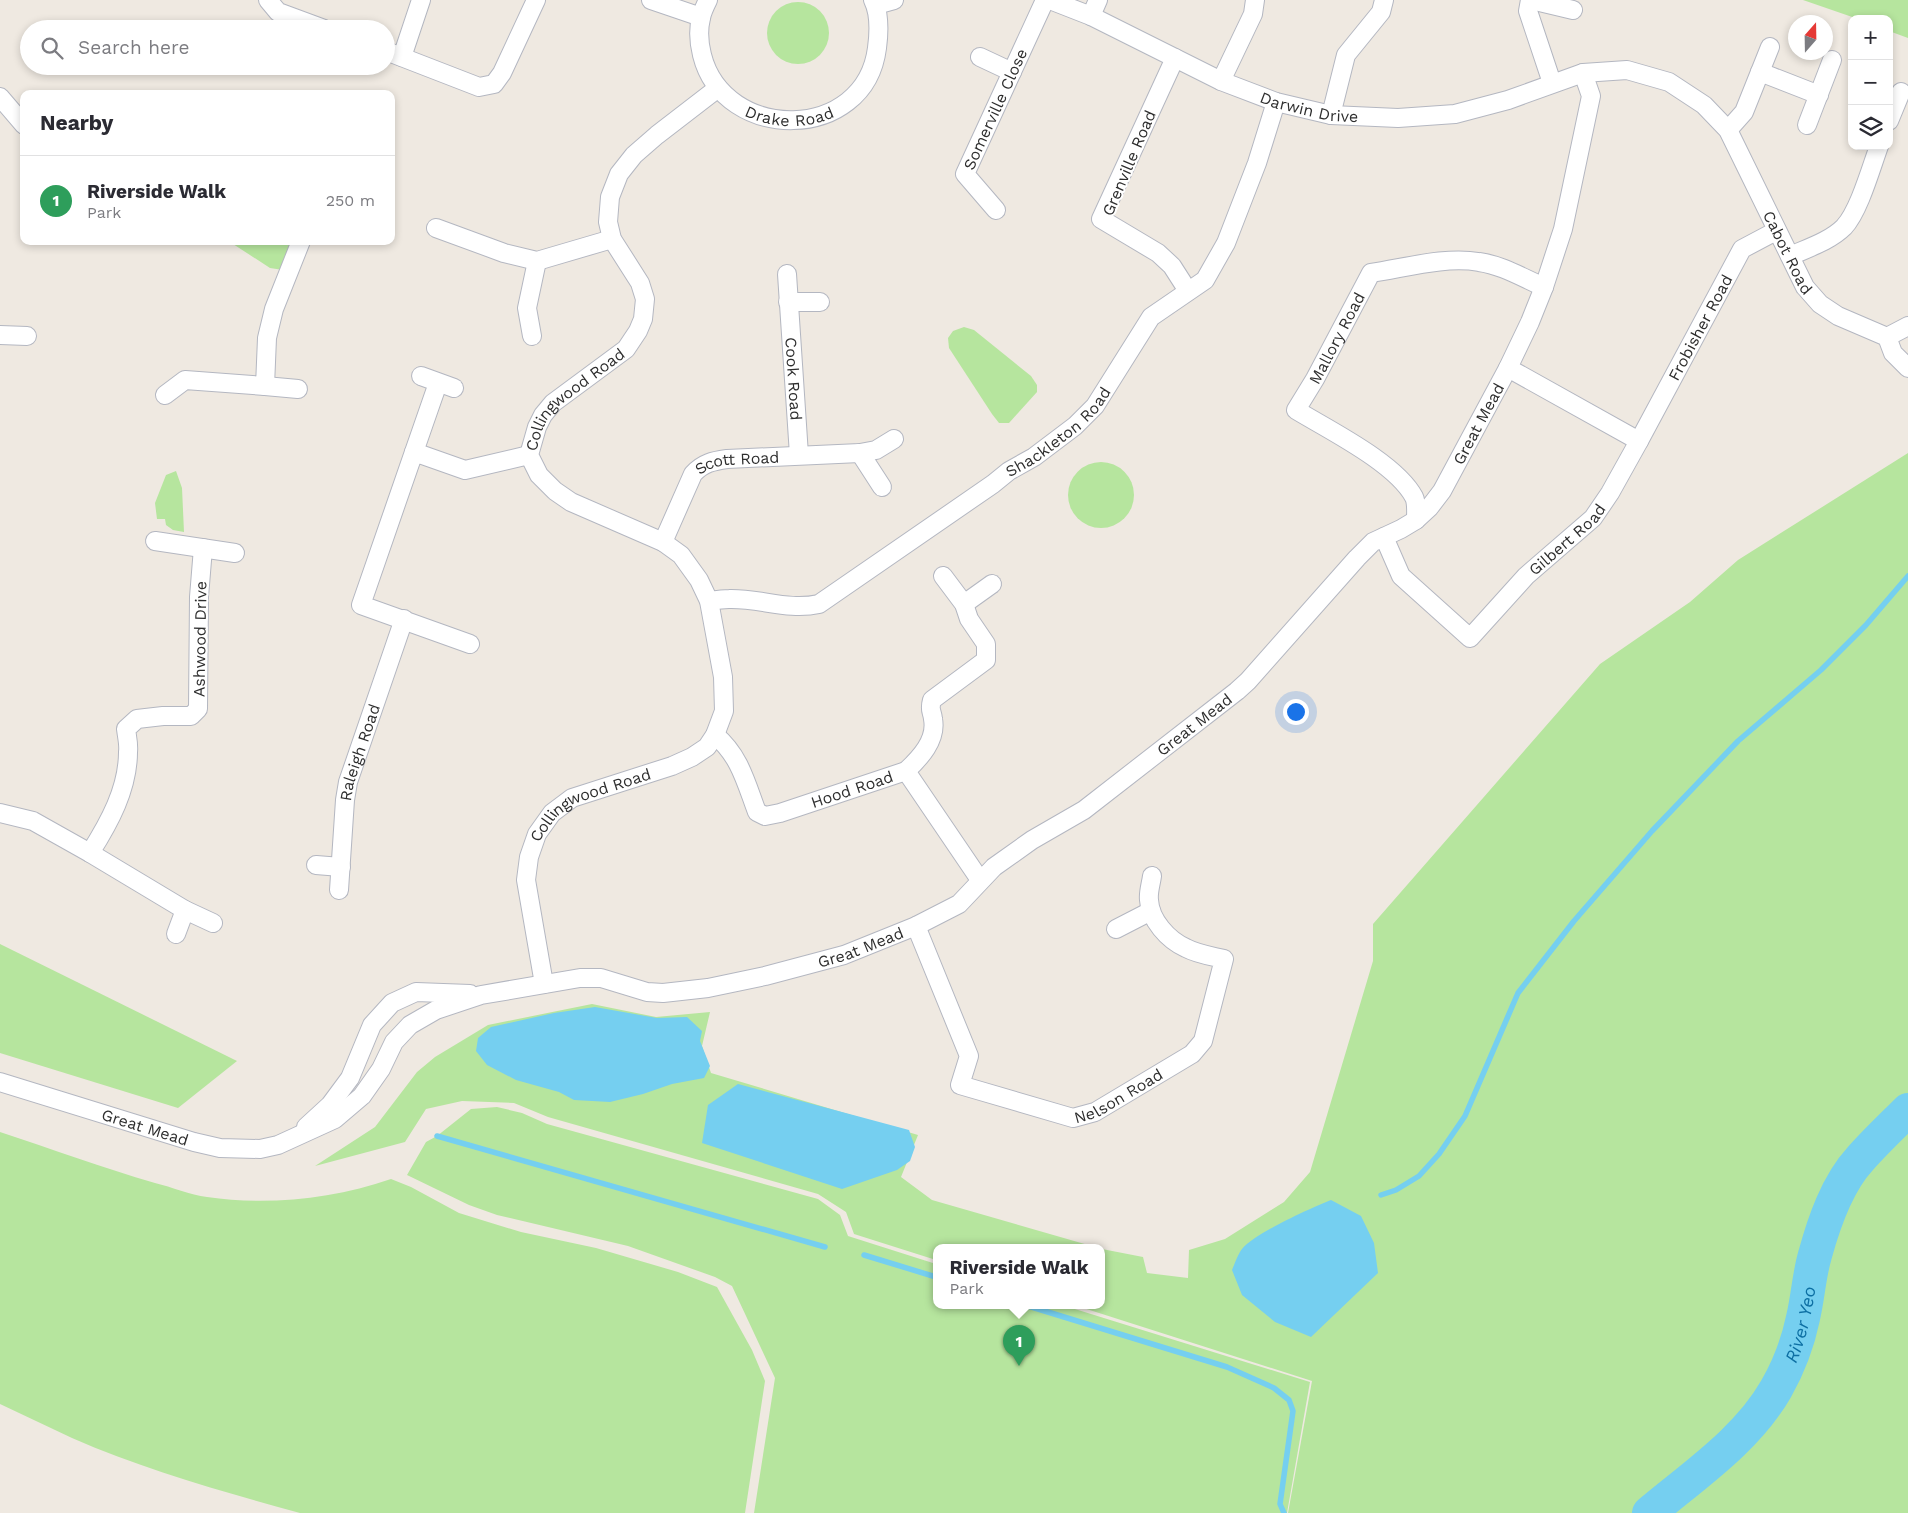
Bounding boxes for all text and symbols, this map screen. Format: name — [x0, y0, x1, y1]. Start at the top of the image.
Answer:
north arrow — [1788, 15, 1833, 60]
map controls — [1848, 15, 1893, 150]
button: + — [1848, 15, 1893, 60]
search box — [20, 20, 395, 75]
icon: search — [38, 34, 66, 62]
text: Search here — [78, 36, 189, 59]
street label: Somerville Close — [959, 45, 1031, 173]
button: − — [1848, 60, 1893, 105]
street label: Darwin Drive — [1257, 87, 1359, 126]
street label: Drake Road — [742, 101, 836, 130]
button: layers — [1848, 105, 1893, 150]
street label: Grenville Road — [1098, 107, 1160, 219]
text: Nearby — [40, 110, 113, 135]
text: Riverside Walk — [87, 180, 226, 203]
text: 1 — [53, 191, 59, 210]
text: 250 m — [326, 191, 375, 210]
text: Park — [87, 203, 121, 222]
street label: Cabot Road — [1759, 207, 1817, 298]
street label: Frobisher Road — [1664, 271, 1736, 384]
street label: Mallory Road — [1305, 289, 1369, 387]
street label: Cook Road — [782, 336, 806, 421]
street label: Collingwood Road — [521, 344, 628, 453]
street label: Great Mead — [1449, 380, 1508, 468]
street label: Shackleton Road — [1002, 383, 1114, 481]
street label: Scott Road — [691, 447, 780, 478]
street label: Gilbert Road — [1525, 500, 1609, 579]
street label: Ashwood Drive — [189, 581, 211, 697]
street label: Great Mead — [1153, 689, 1235, 759]
your location — [1283, 699, 1309, 725]
street label: Raleigh Road — [336, 701, 384, 802]
street label: Collingwood Road — [526, 764, 653, 844]
street label: Hood Road — [808, 766, 896, 812]
street label: Great Mead — [816, 923, 906, 971]
street label: Nelson Road — [1072, 1064, 1166, 1127]
street label: Great Mead — [99, 1105, 191, 1149]
popup — [933, 1244, 1105, 1309]
text: Riverside Walk — [950, 1256, 1088, 1279]
text: Park — [950, 1279, 984, 1298]
water label: River Yeo — [1780, 1285, 1819, 1365]
pin: 1 — [1003, 1325, 1035, 1366]

